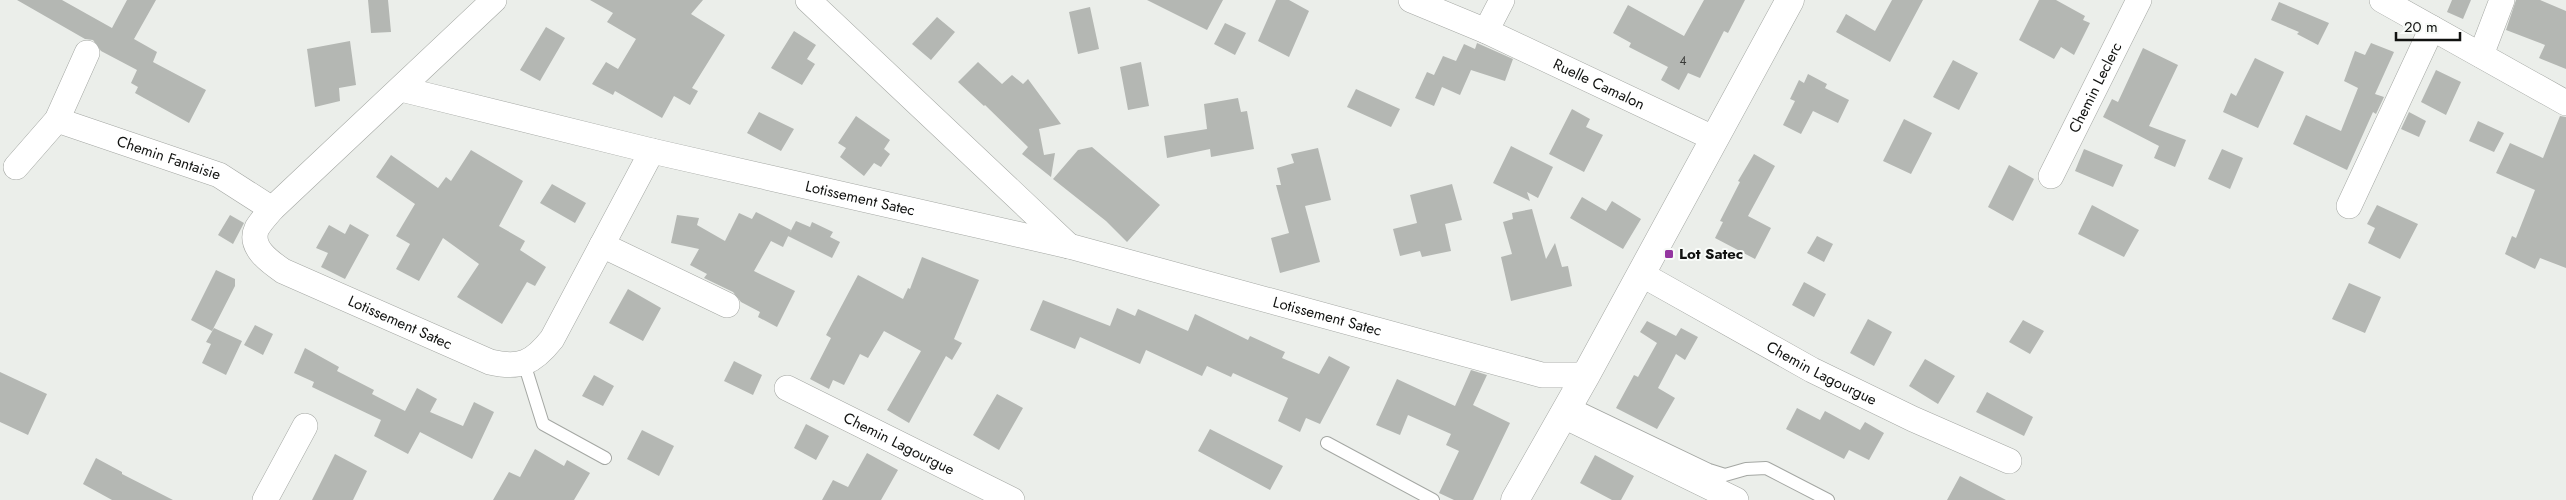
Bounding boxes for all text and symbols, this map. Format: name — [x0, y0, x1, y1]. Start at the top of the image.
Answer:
scale bar — [2396, 10, 2460, 42]
text: 20 m — [2404, 16, 2438, 38]
street label: Chemin Leclerc — [2063, 38, 2127, 137]
house number: 4 — [1680, 52, 1687, 70]
street label: Ruelle Camalon — [1549, 53, 1648, 115]
street label: Chemin Fantaisie — [114, 130, 224, 186]
street label: Lotissement Satec — [803, 175, 917, 222]
place label: Lot Satec — [1679, 243, 1743, 265]
marker: Lot Satec — [1663, 248, 1675, 260]
street label: Lotissement Satec — [345, 290, 456, 355]
street label: Lotissement Satec — [1271, 291, 1384, 342]
street label: Chemin Lagourgue — [1762, 335, 1881, 411]
street label: Chemin Lagourgue — [840, 407, 959, 481]

